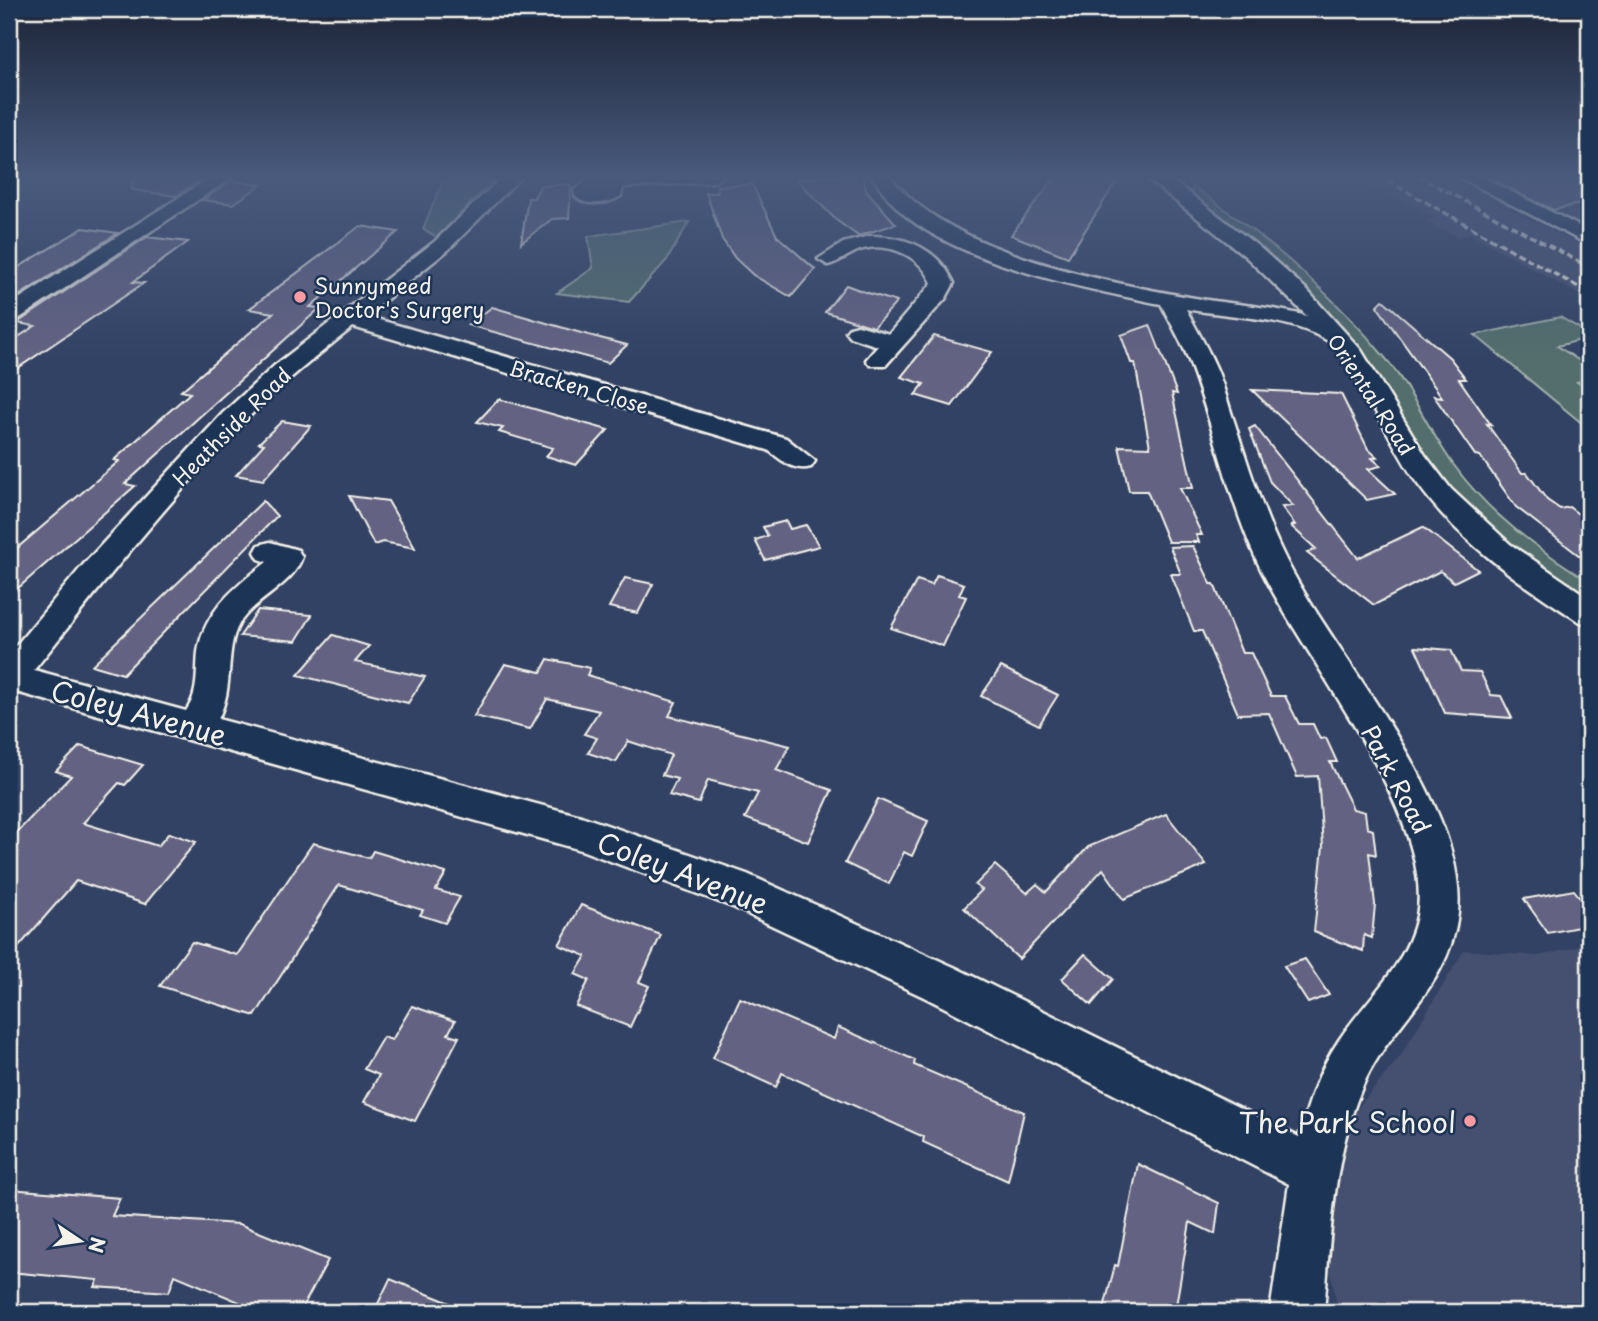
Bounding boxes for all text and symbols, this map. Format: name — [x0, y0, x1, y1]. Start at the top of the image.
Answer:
place label: Sunnymeed Doctor's Surgery — [314, 269, 484, 325]
marker: Sunnymeed Doctor's Surgery — [292, 289, 308, 305]
street label: Oriental Road — [1320, 327, 1424, 461]
street label: Bracken Close — [505, 351, 653, 421]
street label: Heathside Road — [164, 359, 298, 493]
street label: Coley Avenue — [46, 668, 232, 756]
street label: Park Road — [1353, 718, 1441, 840]
street label: Coley Avenue — [591, 820, 775, 924]
place label: The Park School — [1239, 1100, 1456, 1143]
marker: The Park School — [1462, 1113, 1478, 1129]
north arrow — [46, 1206, 116, 1276]
text: N — [82, 1235, 113, 1256]

